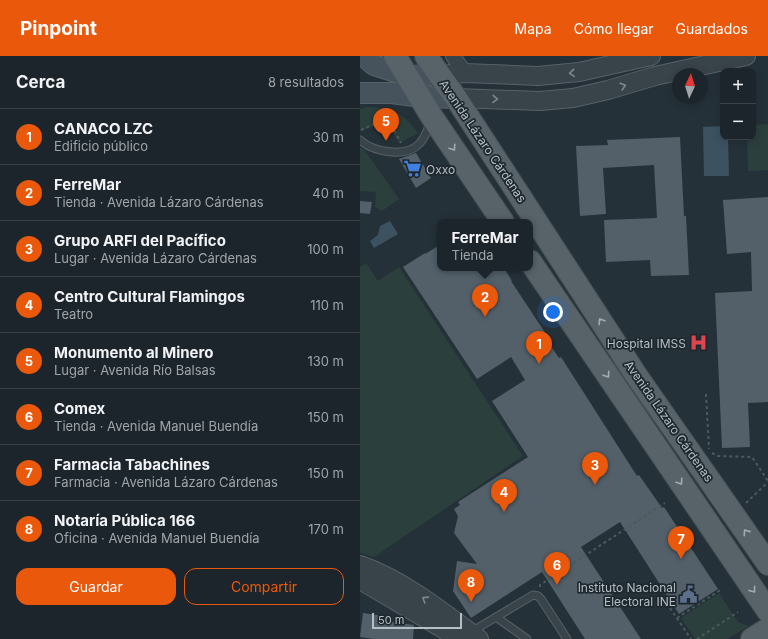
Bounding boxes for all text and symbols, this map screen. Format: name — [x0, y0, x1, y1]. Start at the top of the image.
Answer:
text: Pinpoint — [20, 17, 97, 40]
text: Mapa — [515, 20, 552, 37]
text: Cómo llegar — [574, 20, 654, 37]
text: Guardados — [676, 20, 748, 37]
one-way arrow — [569, 68, 575, 77]
north arrow — [672, 68, 708, 104]
map controls — [720, 68, 756, 140]
button: + — [720, 68, 756, 104]
text: Cerca — [16, 72, 65, 92]
text: 8 resultados — [268, 74, 344, 90]
street label: Avenida Lázaro Cárdenas — [436, 77, 530, 205]
one-way arrow — [619, 82, 626, 91]
one-way arrow — [492, 95, 498, 104]
button: − — [720, 104, 756, 140]
pin: 5 — [373, 108, 399, 141]
text: CANACO LZC — [54, 119, 153, 138]
text: 1 — [26, 129, 32, 145]
text: 30 m — [313, 129, 344, 145]
text: Edificio público — [54, 138, 148, 154]
one-way arrow — [448, 144, 456, 151]
supermarket icon: Oxxo — [403, 159, 423, 179]
place label: Oxxo — [426, 162, 455, 177]
text: FerreMar — [54, 175, 121, 194]
text: 2 — [25, 185, 33, 201]
text: 40 m — [312, 185, 344, 201]
text: Tienda · Avenida Lázaro Cárdenas — [54, 194, 264, 210]
popup — [437, 219, 533, 271]
text: FerreMar — [452, 228, 519, 247]
text: Grupo ARFI del Pacífico — [54, 231, 226, 250]
text: 3 — [25, 241, 33, 257]
text: 100 m — [307, 241, 344, 257]
text: Tienda — [452, 247, 494, 263]
text: Lugar · Avenida Lázaro Cárdenas — [54, 250, 257, 266]
pin: 2 — [472, 284, 498, 317]
text: Centro Cultural Flamingos — [54, 287, 245, 306]
text: 4 — [25, 297, 33, 313]
text: 110 m — [310, 297, 344, 313]
your location — [543, 302, 563, 322]
text: Teatro — [54, 306, 93, 322]
one-way arrow — [598, 318, 606, 325]
pin: 1 — [526, 331, 552, 364]
hospital icon: Hospital IMSS — [689, 333, 709, 353]
place label: Hospital IMSS — [607, 336, 686, 351]
text: Monumento al Minero — [54, 343, 214, 362]
text: 5 — [25, 353, 33, 369]
text: 130 m — [307, 353, 344, 369]
street label: Avenida Lázaro Cárdenas — [621, 357, 717, 485]
text: Lugar · Avenida Río Balsas — [54, 362, 216, 378]
one-way arrow — [602, 371, 610, 378]
text: Comex — [54, 399, 105, 418]
text: 6 — [25, 409, 33, 425]
text: 150 m — [308, 409, 344, 425]
text: Tienda · Avenida Manuel Buendía — [54, 418, 258, 434]
pin: 3 — [582, 452, 608, 485]
text: Farmacia Tabachines — [54, 455, 210, 474]
text: 7 — [25, 465, 33, 481]
text: 150 m — [308, 465, 344, 481]
text: Farmacia · Avenida Lázaro Cárdenas — [54, 474, 278, 490]
one-way arrow — [675, 478, 682, 485]
pin: 4 — [491, 479, 517, 512]
text: Notaría Pública 166 — [54, 511, 195, 530]
text: 8 — [25, 521, 33, 537]
text: 170 m — [308, 521, 344, 537]
pin: 7 — [668, 526, 694, 559]
text: Oficina · Avenida Manuel Buendía — [54, 530, 260, 546]
one-way arrow — [744, 530, 751, 537]
pin: 6 — [544, 552, 570, 585]
button: Guardar — [16, 568, 176, 605]
button: Compartir — [184, 568, 344, 605]
pin: 8 — [458, 569, 484, 602]
place label: Instituto Nacional Electoral INE — [578, 580, 676, 609]
public building icon: Instituto Nacional Electoral INE — [679, 584, 699, 604]
one-way arrow — [748, 586, 756, 593]
one-way arrow — [422, 597, 429, 604]
scale bar — [372, 611, 462, 630]
text: 50 m — [378, 613, 404, 627]

